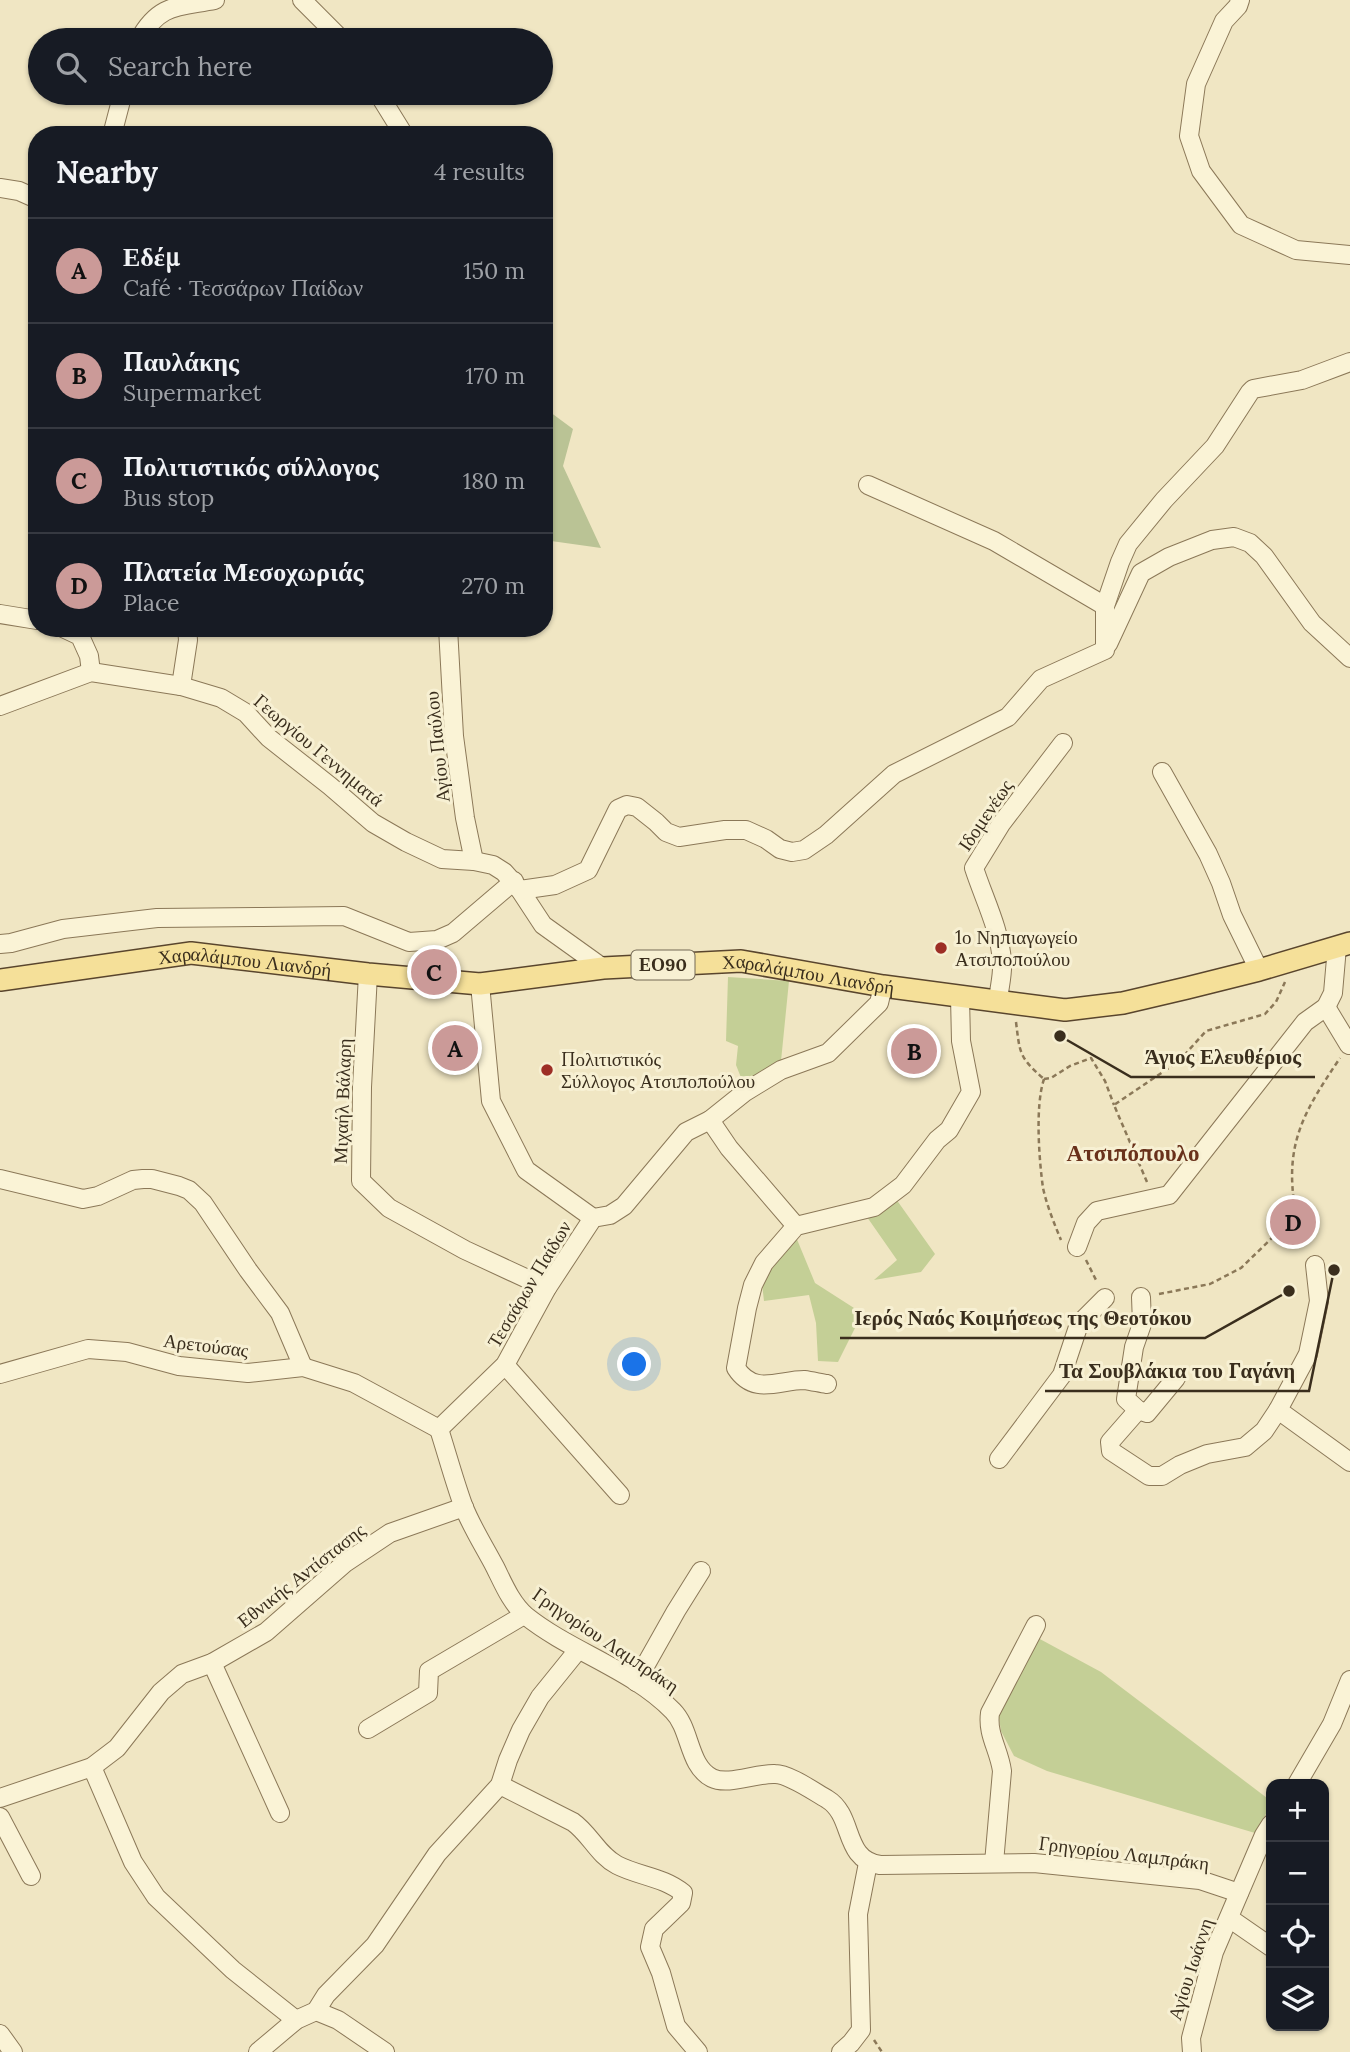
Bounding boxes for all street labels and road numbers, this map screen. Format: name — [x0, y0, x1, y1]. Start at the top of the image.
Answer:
street label: Γεωργίου Γεννηματά — [249, 689, 389, 811]
street label: Αγίου Παύλου — [419, 690, 455, 804]
street label: Ιδομενέως — [952, 774, 1018, 855]
street label: Χαραλάμπου Λιανδρή — [156, 941, 333, 982]
street label: Χαραλάμπου Λιανδρή — [721, 949, 896, 999]
road number: ΕΟ90 — [632, 950, 694, 980]
street label: Μιχαήλ Βάλαρη — [328, 1038, 356, 1164]
street label: Τεσσάρων Παίδων — [482, 1216, 577, 1352]
street label: Αρετούσας — [162, 1328, 250, 1362]
street label: Εθνικής Αντίστασης — [232, 1517, 370, 1632]
street label: Γρηγορίου Λαμπράκη — [528, 1582, 684, 1698]
street label: Γρηγορίου Λαμπράκη — [1037, 1831, 1211, 1875]
street label: Αγίου Ιωάννη — [1162, 1915, 1218, 2023]

